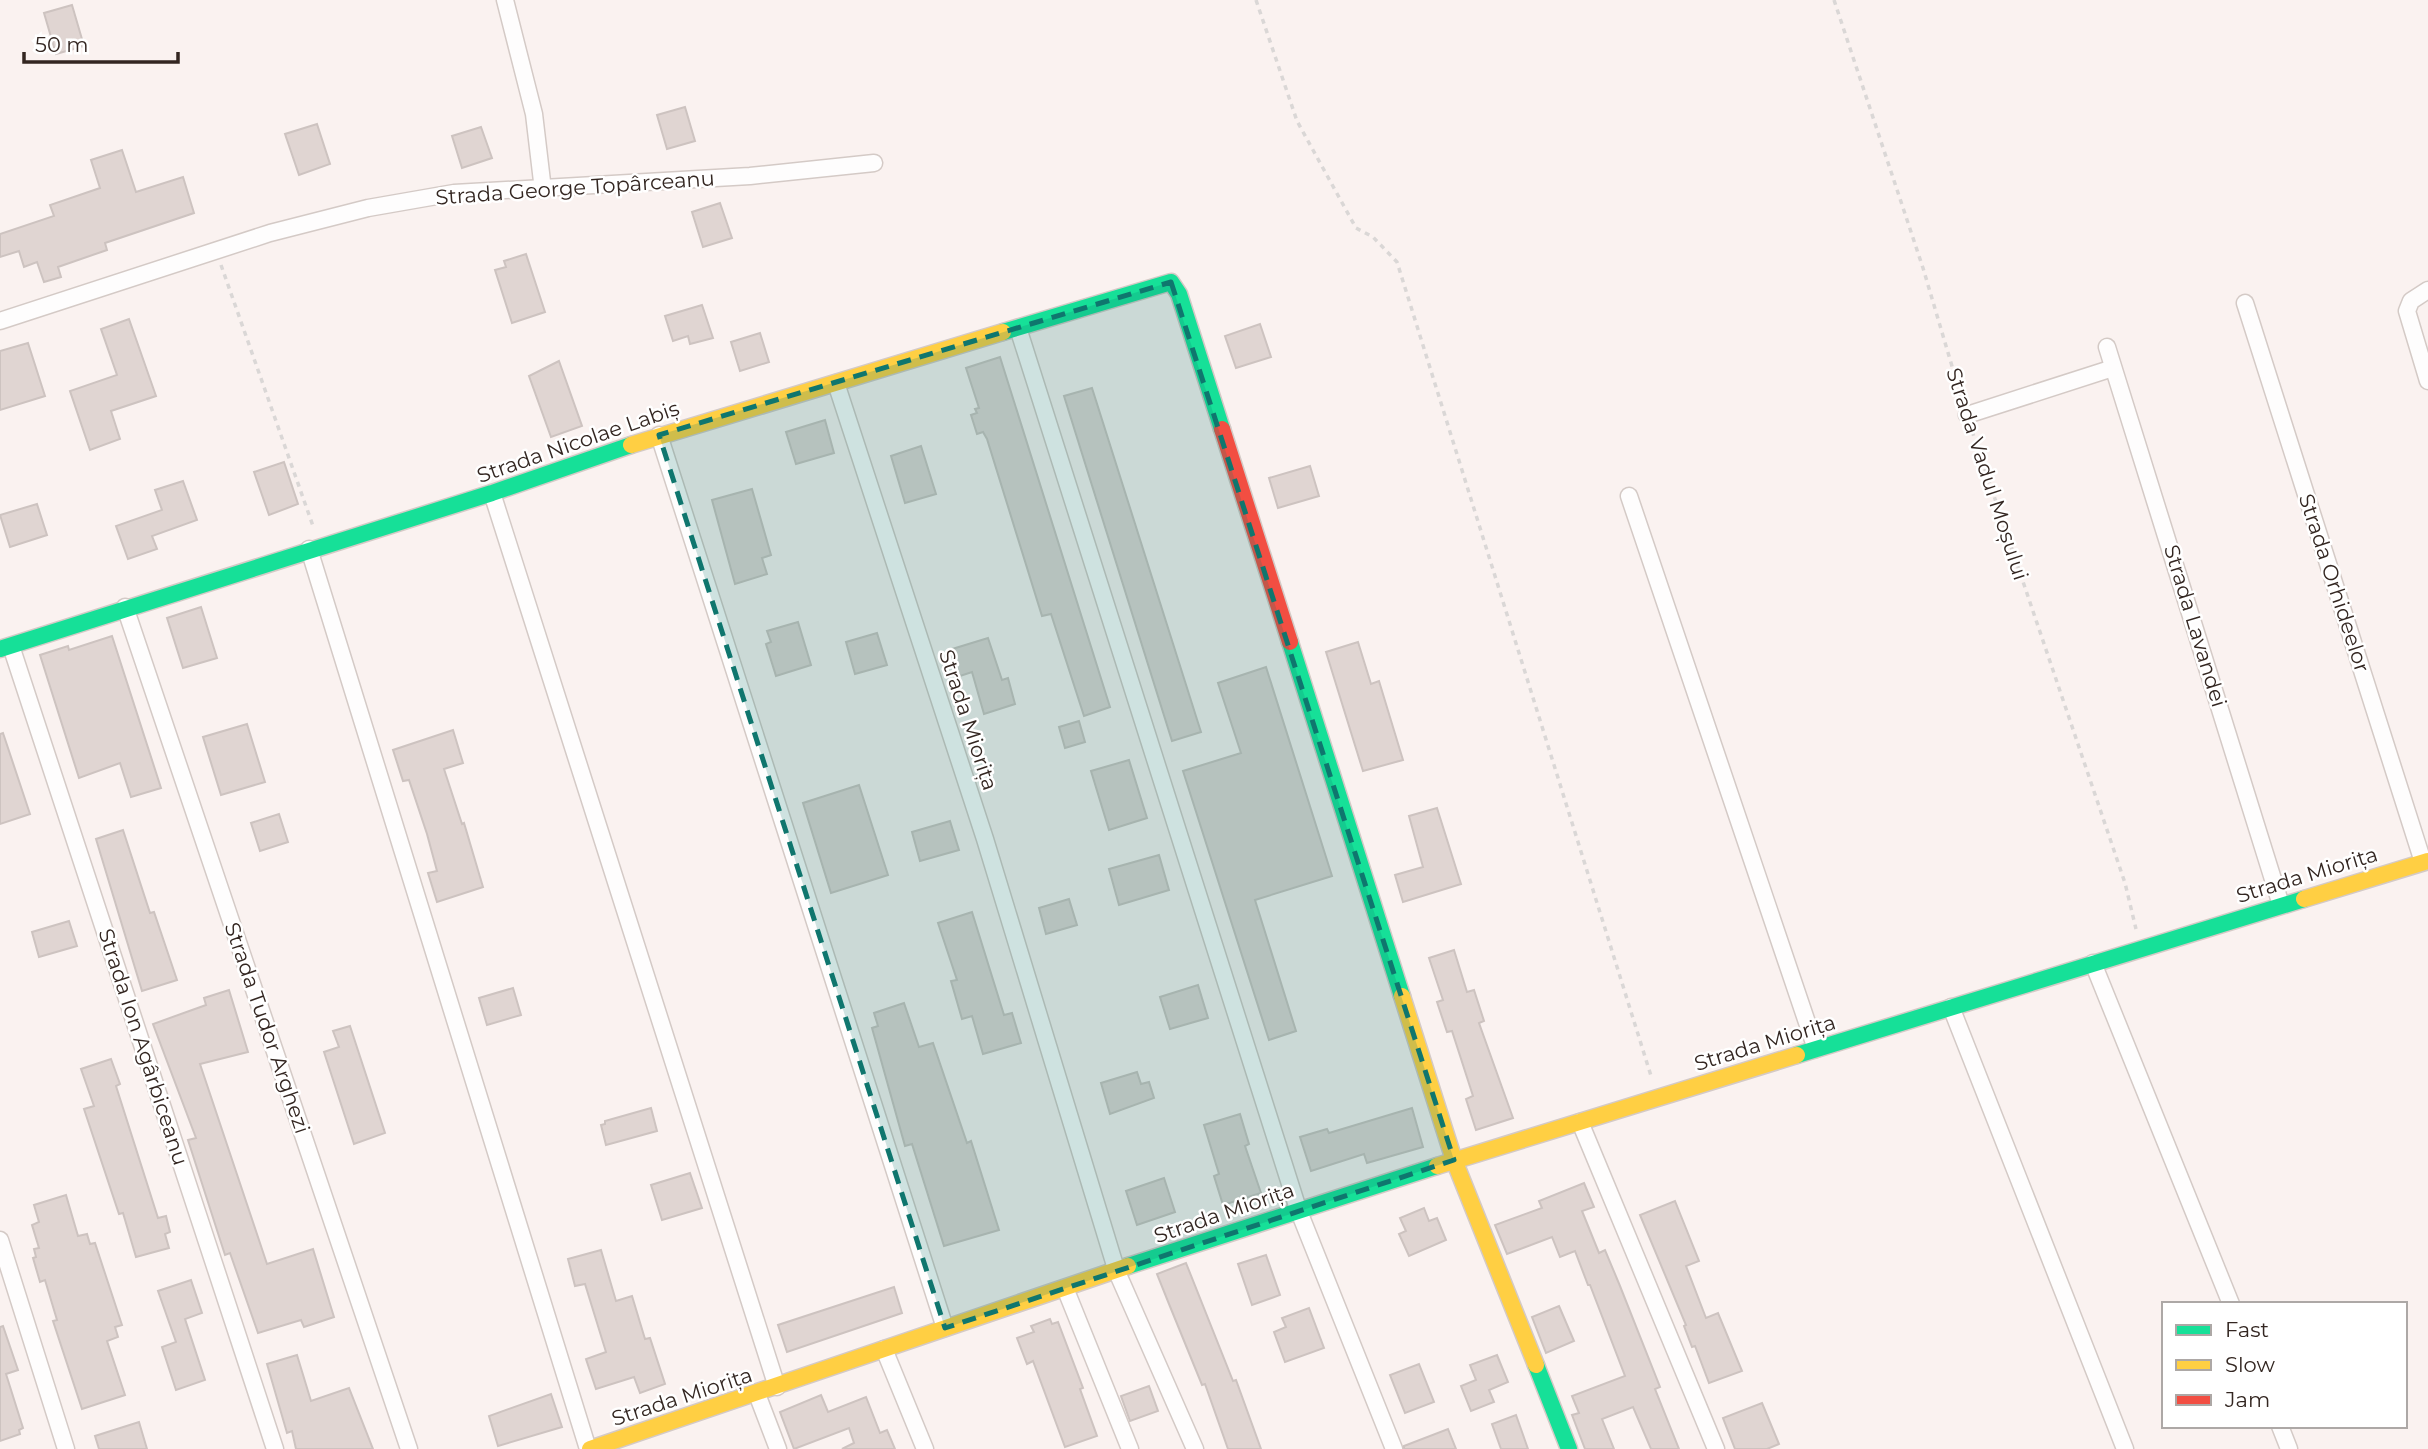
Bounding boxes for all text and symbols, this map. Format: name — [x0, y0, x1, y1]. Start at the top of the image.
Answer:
scale bar — [24, 21, 178, 65]
text: 50 m — [35, 32, 89, 57]
street label: Strada George Topârceanu — [435, 165, 715, 210]
street label: Strada Vadul Moșului — [1940, 364, 2034, 584]
street label: Strada Nicolae Labiș — [473, 395, 683, 489]
street label: Strada Orhideelor — [2294, 490, 2375, 675]
street label: Strada Lavandei — [2159, 542, 2232, 710]
street label: Strada Miorița — [933, 646, 1003, 794]
street label: Strada Miorița — [2233, 841, 2381, 909]
street label: Strada Tudor Arghezi — [220, 919, 315, 1137]
street label: Strada Ion Agârbiceanu — [93, 925, 194, 1168]
street label: Strada Miorița — [1691, 1009, 1839, 1077]
street label: Strada Miorița — [1150, 1177, 1298, 1249]
legend — [2162, 1302, 2407, 1428]
text: Fast — [2225, 1317, 2269, 1342]
text: Slow — [2225, 1352, 2275, 1377]
street label: Strada Miorița — [608, 1362, 756, 1432]
text: Jam — [2224, 1387, 2270, 1412]

